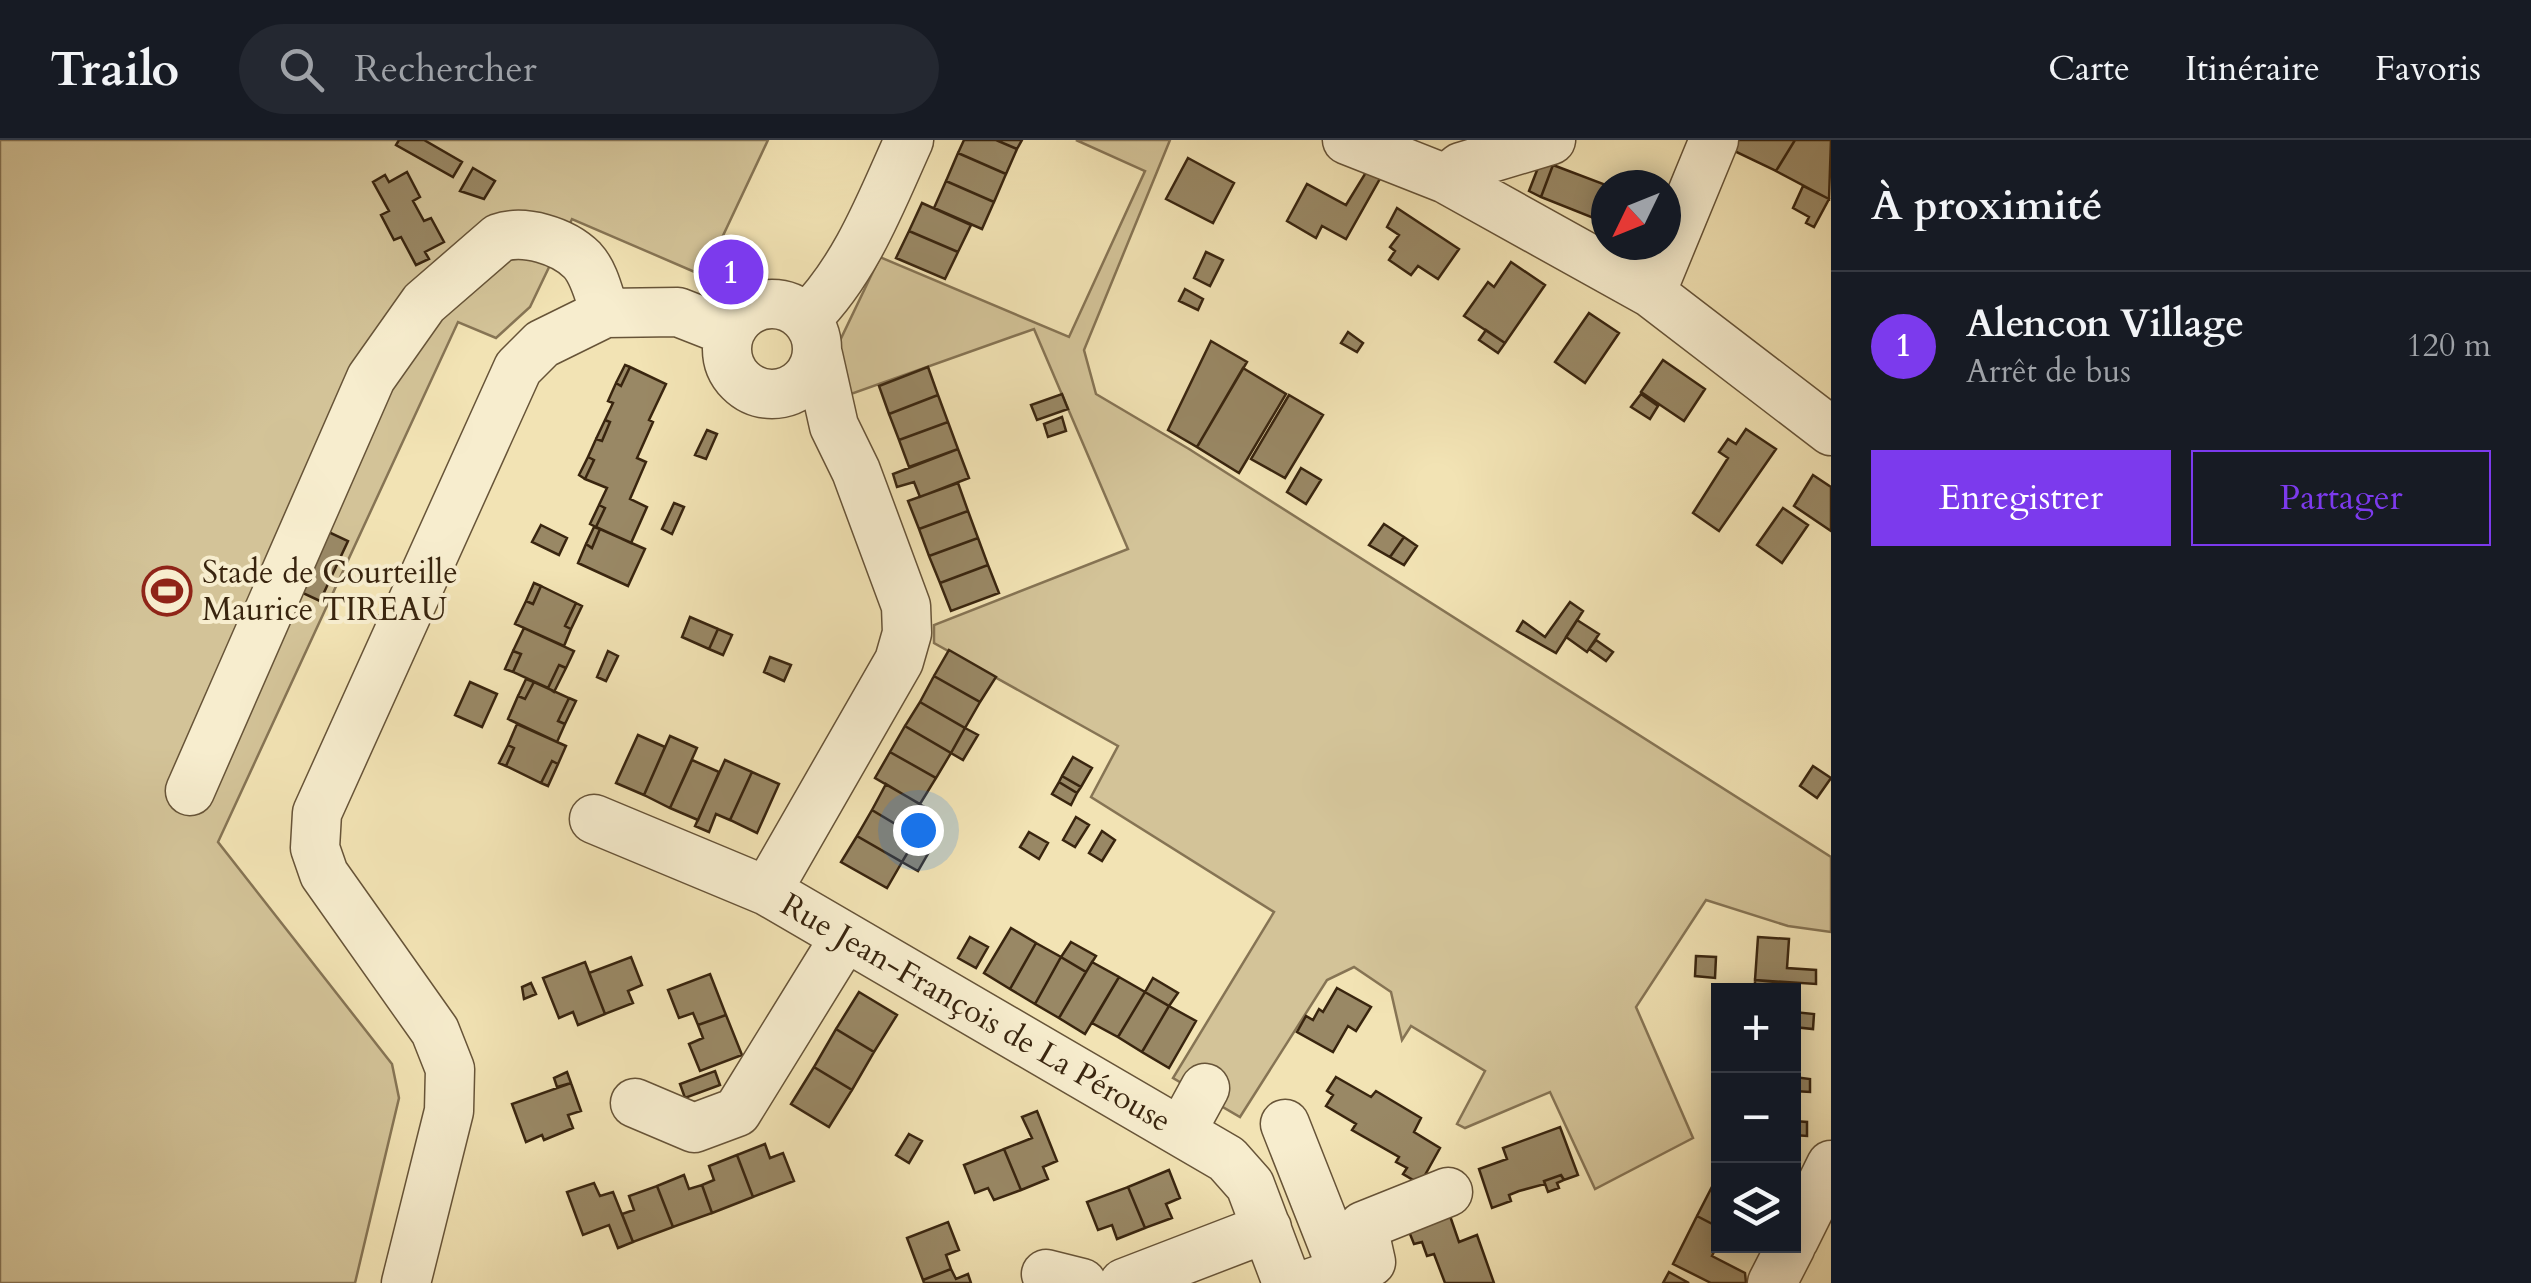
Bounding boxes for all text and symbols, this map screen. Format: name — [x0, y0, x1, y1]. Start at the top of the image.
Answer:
search box — [239, 24, 939, 114]
text: Trailo — [50, 37, 179, 102]
icon: search — [274, 42, 329, 97]
text: Rechercher — [354, 43, 537, 95]
text: Carte — [2048, 45, 2130, 93]
text: Itinéraire — [2185, 45, 2320, 93]
text: Favoris — [2375, 45, 2481, 93]
north arrow — [1591, 170, 1681, 260]
text: À proximité — [1871, 177, 2103, 234]
pin: 1 — [698, 234, 764, 310]
text: Alencon Village — [1966, 298, 2244, 350]
text: 1 — [1895, 324, 1912, 368]
text: 120 m — [2406, 324, 2491, 368]
text: Arrêt de bus — [1966, 350, 2131, 394]
button: Enregistrer — [1871, 450, 2171, 546]
button: Partager — [2191, 450, 2491, 546]
place label: Stade de Courteille Maurice TIREAU — [202, 551, 458, 632]
sports icon: Stade de Courteille Maurice TIREAU — [141, 565, 193, 617]
your location — [893, 805, 944, 856]
street label: Rue Jean-François de La Pérouse — [773, 883, 1179, 1143]
map controls — [1711, 983, 1801, 1253]
button: + — [1711, 983, 1801, 1073]
button: − — [1711, 1073, 1801, 1163]
button: layers — [1711, 1163, 1801, 1253]

